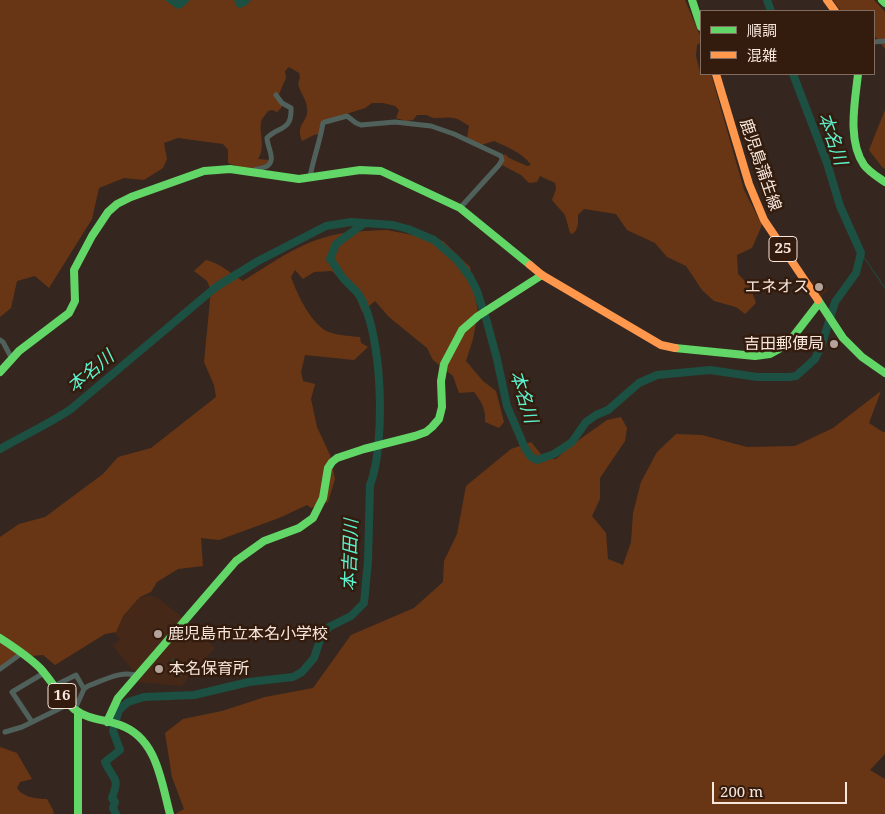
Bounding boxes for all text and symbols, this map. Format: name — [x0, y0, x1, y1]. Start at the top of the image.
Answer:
legend — [700, 10, 875, 75]
text: 順調 — [747, 20, 777, 40]
text: 混雑 — [747, 45, 777, 65]
water label: 本名川 — [813, 110, 851, 168]
street label: 鹿児島蒲生線 — [735, 116, 785, 214]
road number: 25 — [769, 236, 797, 262]
place label: エネオス — [745, 277, 809, 297]
marker: エネオス — [813, 281, 825, 293]
place label: 吉田郵便局 — [744, 334, 824, 354]
marker: 吉田郵便局 — [828, 338, 840, 350]
water label: 本名川 — [63, 346, 119, 398]
water label: 本名川 — [505, 368, 541, 426]
water label: 本吉田川 — [339, 519, 363, 591]
place label: 鹿児島市立本名小学校 — [168, 624, 328, 644]
marker: 鹿児島市立本名小学校 — [152, 628, 164, 640]
place label: 本名保育所 — [169, 659, 249, 679]
marker: 本名保育所 — [153, 663, 165, 675]
road number: 16 — [48, 684, 76, 708]
scale bar — [715, 772, 850, 804]
text: 200 m — [720, 781, 763, 801]

